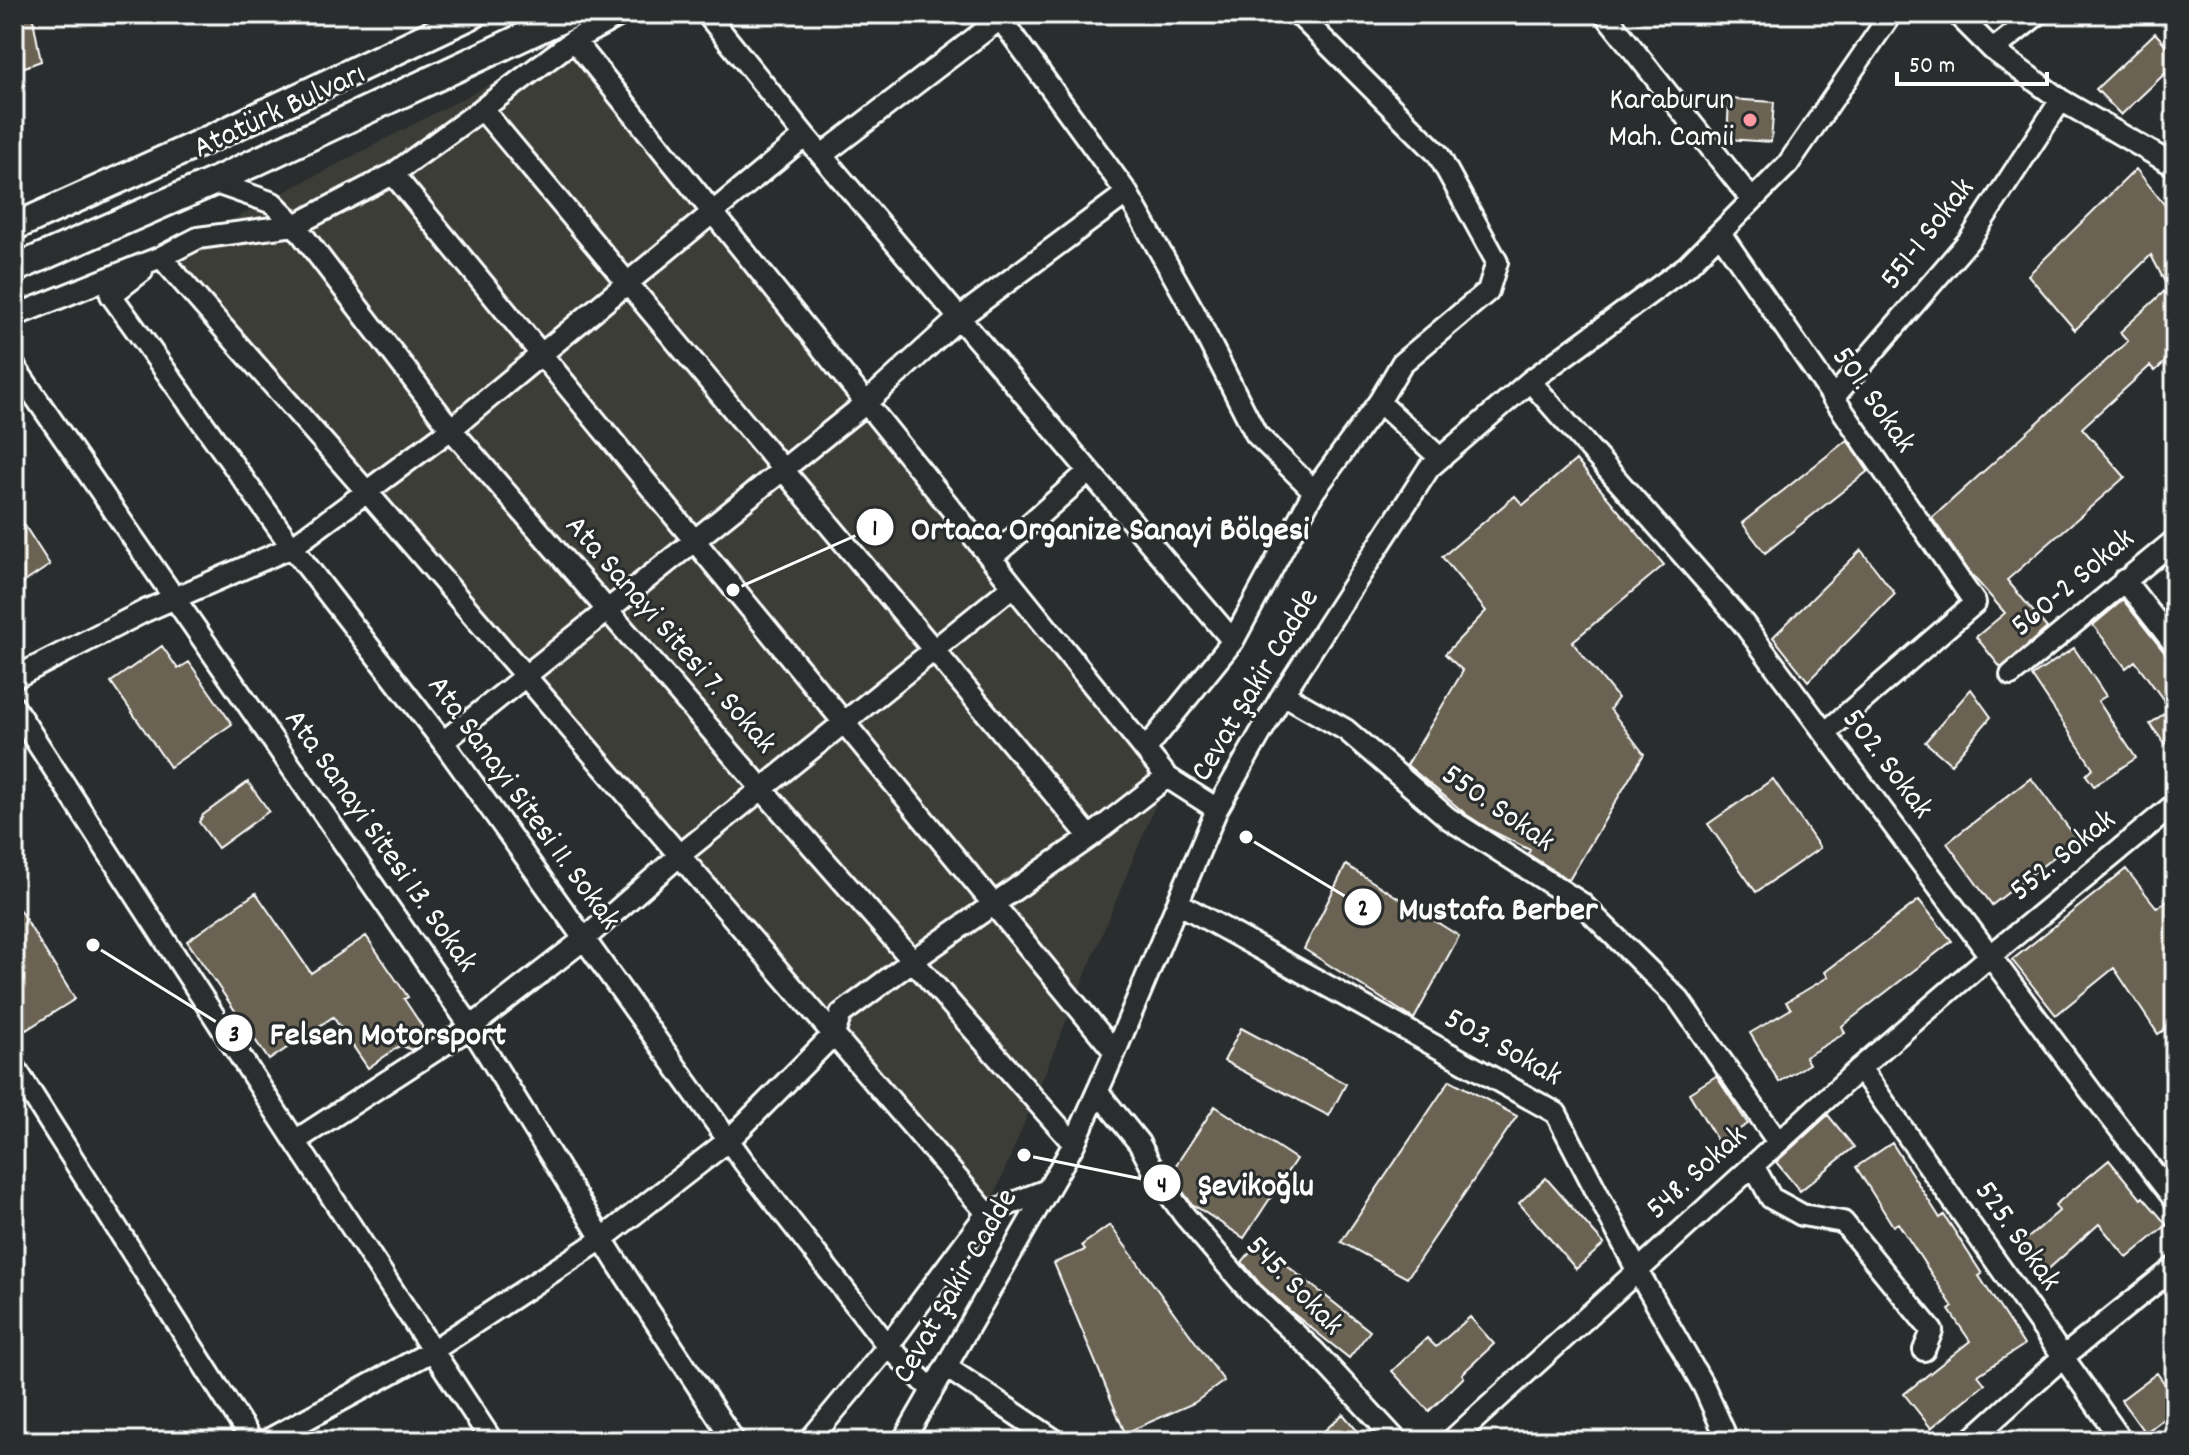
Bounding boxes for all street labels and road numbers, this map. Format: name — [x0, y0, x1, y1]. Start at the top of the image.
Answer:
street label: Atatürk Bulvarı — [186, 53, 374, 173]
street label: 551-1 Sokak — [1870, 169, 1988, 301]
street label: 501. Sokak — [1818, 338, 1926, 464]
street label: Ata Sanayi Sitesi 7. Sokak — [552, 506, 786, 766]
street label: 560-2 Sokak — [2002, 518, 2146, 650]
street label: Cevat Şakir Cadde — [1181, 580, 1333, 792]
street label: Ata Sanayi Sitesi 11. Sokak — [414, 667, 630, 941]
street label: 502. Sokak — [1829, 700, 1943, 830]
street label: Ata Sanayi Sitesi 13. Sokak — [270, 701, 488, 983]
street label: 550. Sokak — [1431, 754, 1563, 866]
street label: 552. Sokak — [2001, 800, 2127, 914]
street label: 503. Sokak — [1435, 998, 1569, 1100]
street label: 548. Sokak — [1637, 1116, 1759, 1232]
street label: 525. Sokak — [1961, 1172, 2071, 1302]
street label: Cevat Şakir Cadde — [882, 1181, 1032, 1393]
street label: 545. Sokak — [1233, 1226, 1353, 1348]

